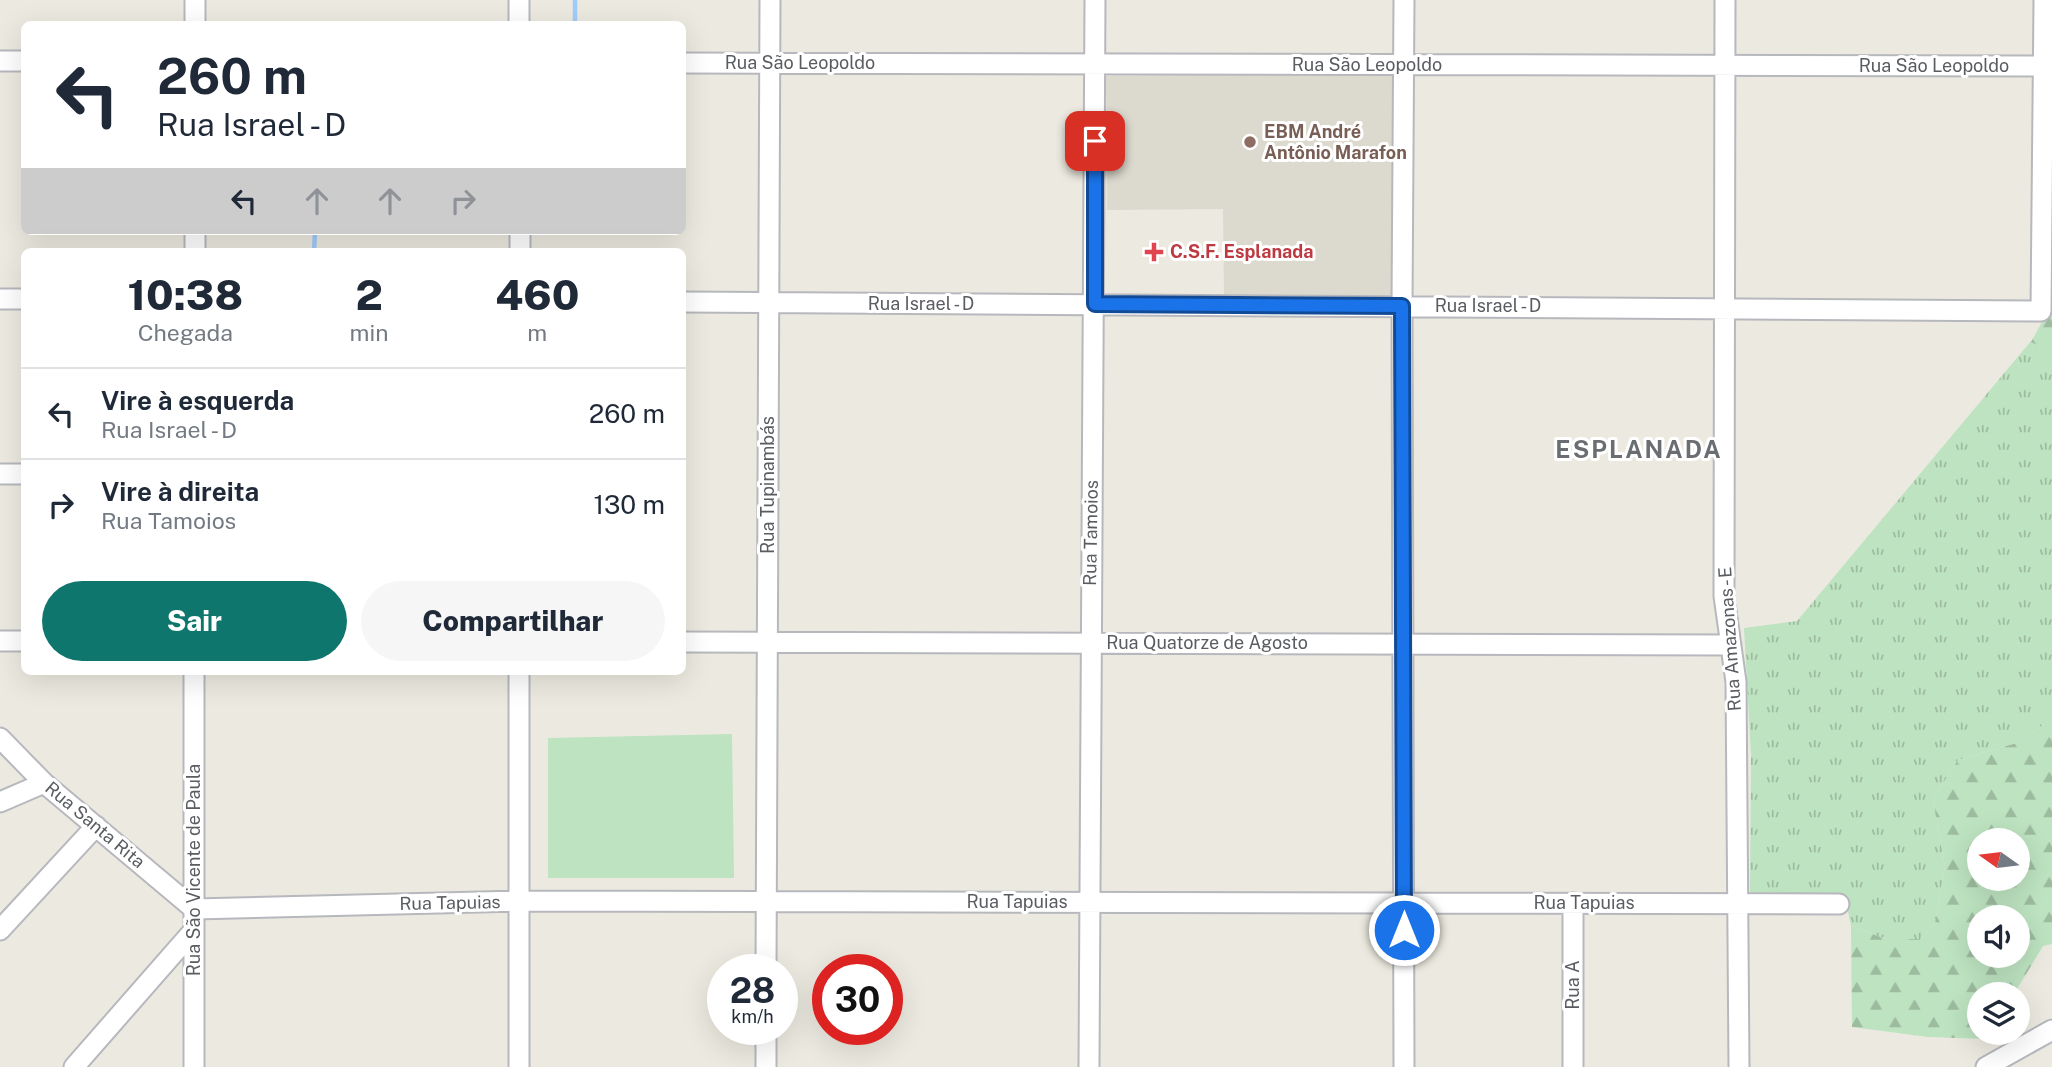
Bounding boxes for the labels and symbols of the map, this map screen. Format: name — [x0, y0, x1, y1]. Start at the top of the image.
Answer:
street label: Rua São Leopoldo — [725, 52, 875, 73]
street label: Rua São Leopoldo — [1292, 54, 1442, 75]
street label: Rua São Leopoldo — [1859, 55, 2009, 76]
pin — [1065, 111, 1125, 171]
place label: EBM André Antônio Marafon — [1264, 121, 1407, 163]
marker: EBM André Antônio Marafon — [1242, 134, 1258, 150]
place label: C.S.F. Esplanada — [1170, 241, 1313, 262]
marker: C.S.F. Esplanada — [1144, 242, 1164, 262]
street label: Rua Israel - D — [868, 293, 974, 314]
street label: Rua Israel - D — [1435, 295, 1541, 316]
street label: Rua Tupinambás — [757, 416, 778, 554]
district label: ESPLANADA — [1555, 435, 1723, 463]
street label: Rua Tamoios — [1079, 480, 1102, 586]
street label: Rua Amazonas - E — [1714, 566, 1745, 712]
street label: Rua Quatorze de Agosto — [1106, 632, 1308, 653]
street label: Rua São Vicente de Paula — [183, 764, 204, 976]
street label: Rua Santa Rita — [41, 777, 149, 872]
north arrow — [1967, 828, 2030, 891]
street label: Rua Tapuias — [399, 891, 501, 914]
street label: Rua Tapuias — [966, 891, 1068, 912]
street label: Rua Tapuias — [1533, 892, 1635, 913]
position arrow — [1367, 893, 1441, 967]
speed limit sign: 30 — [812, 954, 903, 1045]
street label: Rua A — [1562, 960, 1583, 1010]

